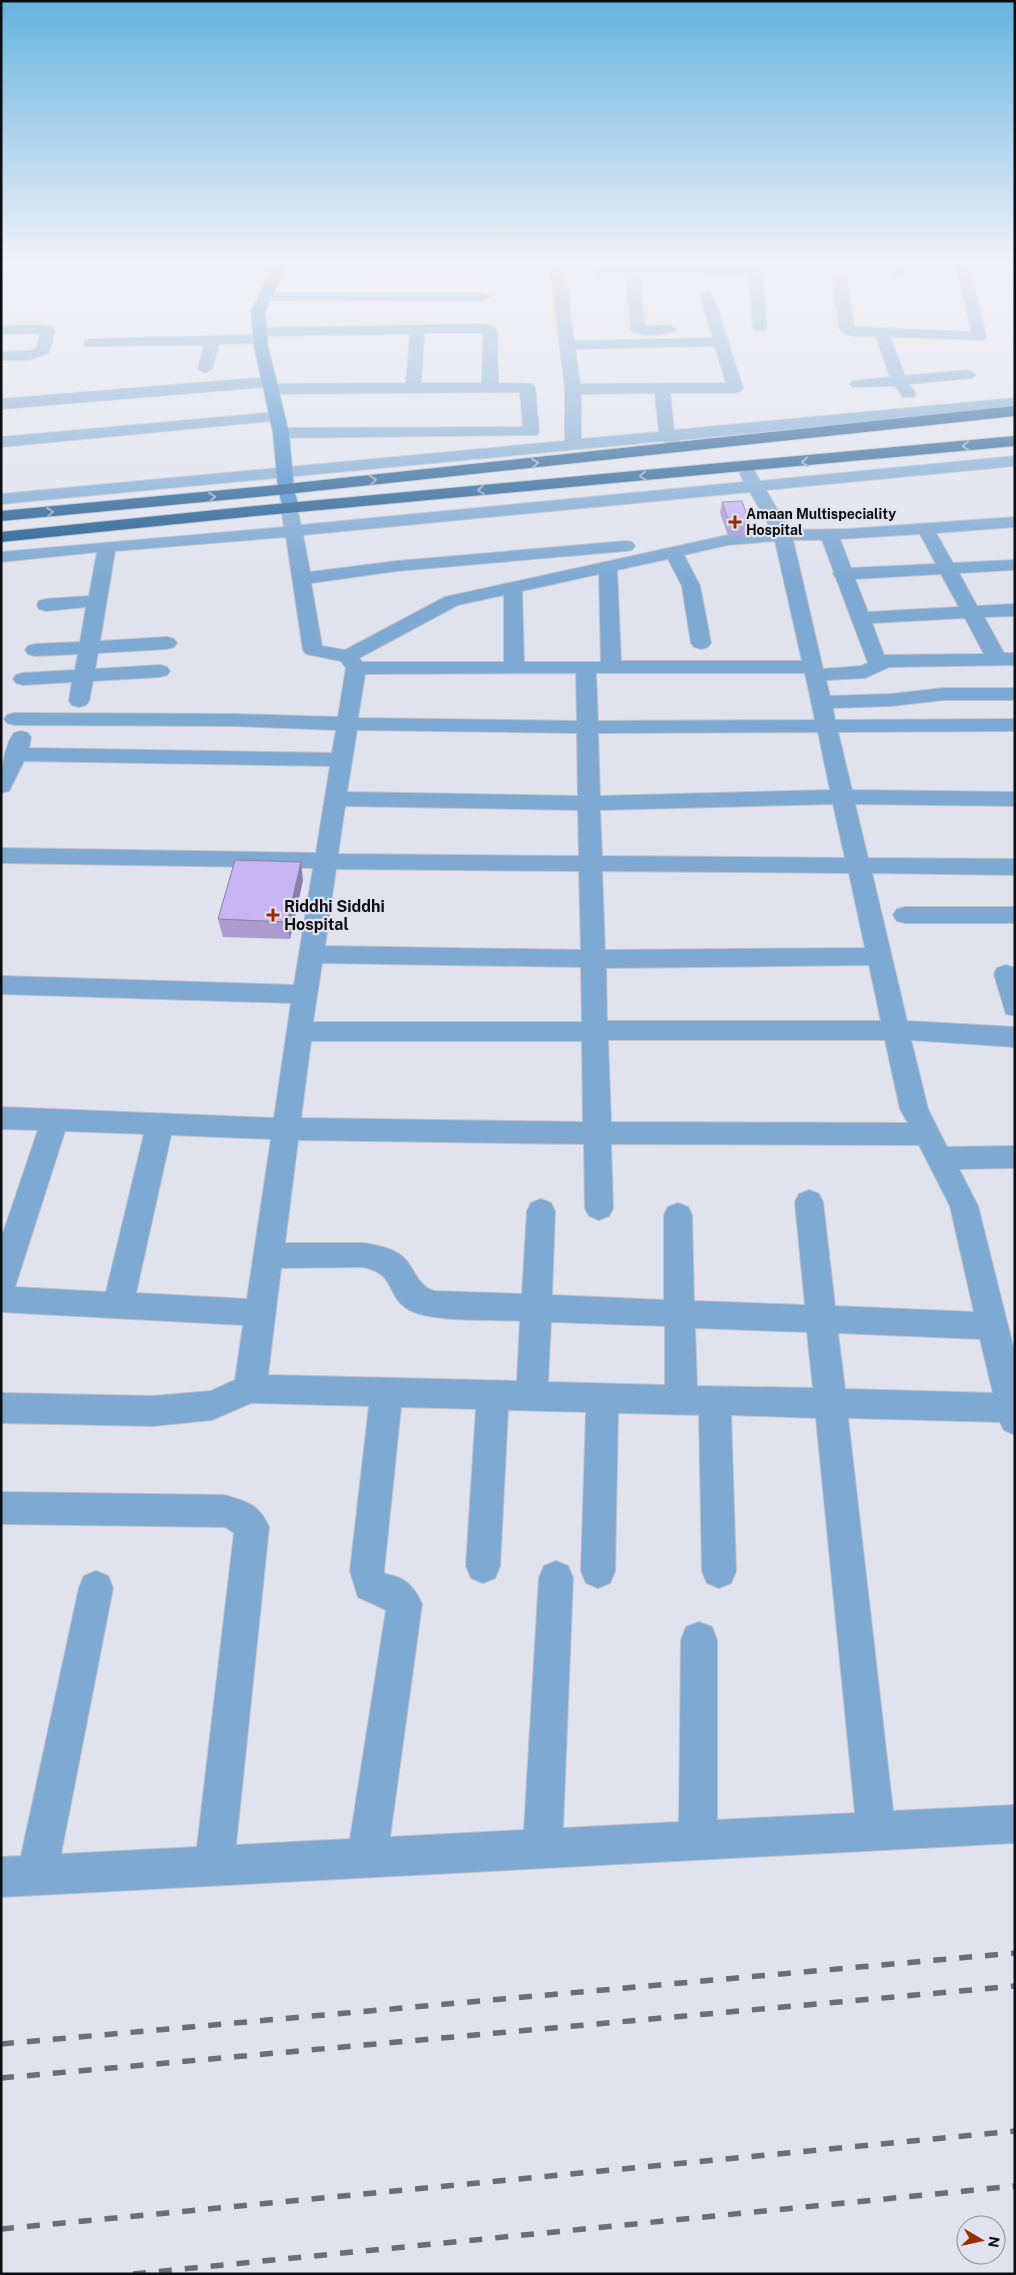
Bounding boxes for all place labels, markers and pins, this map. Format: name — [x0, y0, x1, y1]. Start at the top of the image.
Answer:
place label: Amaan Multispeciality Hospital — [746, 506, 896, 538]
marker: Amaan Multispeciality Hospital — [728, 515, 742, 529]
place label: Riddhi Siddhi Hospital — [284, 897, 385, 934]
marker: Riddhi Siddhi Hospital — [266, 908, 280, 922]

